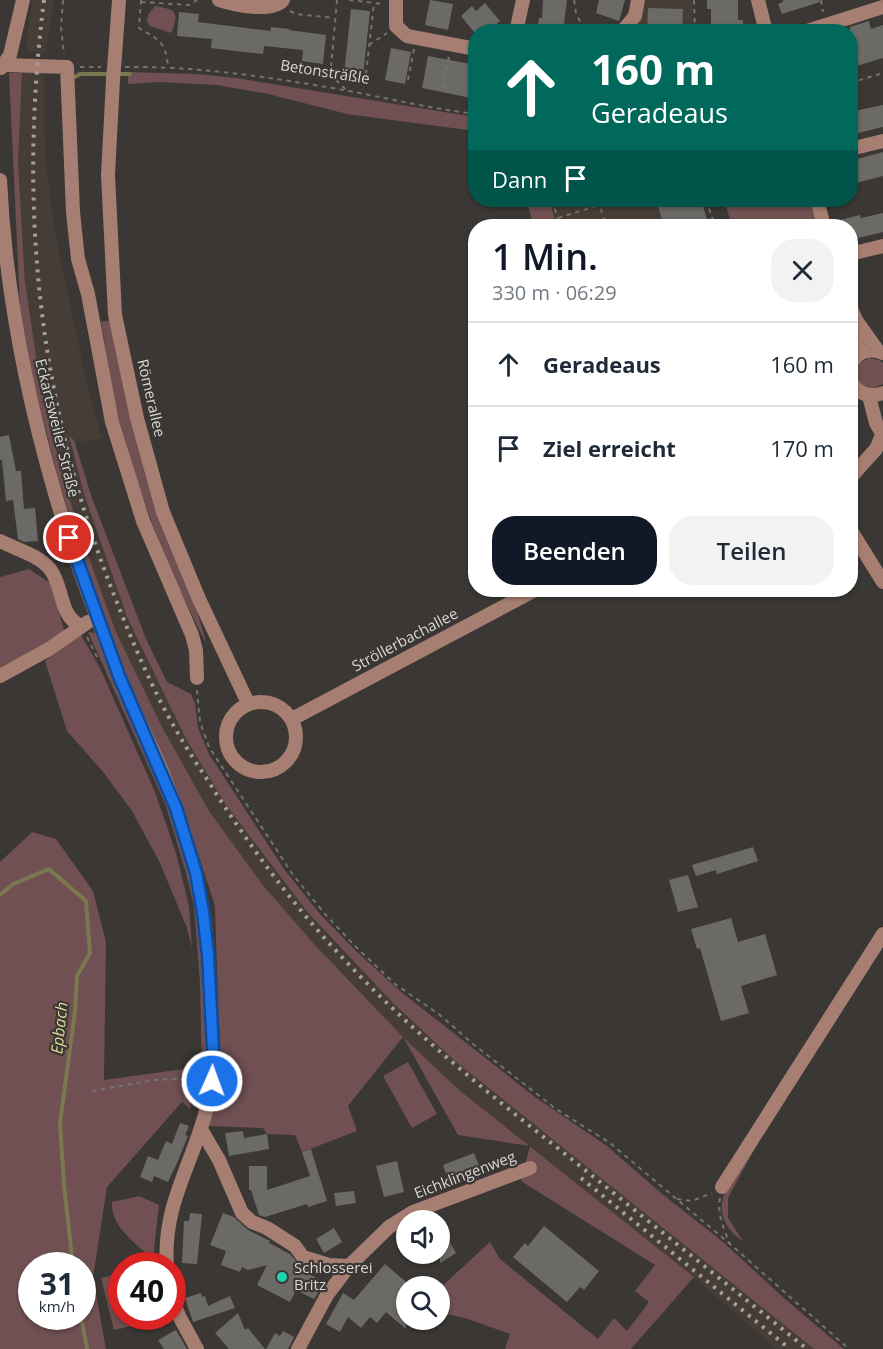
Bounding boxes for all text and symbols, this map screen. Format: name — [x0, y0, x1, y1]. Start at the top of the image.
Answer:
text: 160 m — [591, 40, 715, 97]
icon: ahead — [492, 48, 570, 126]
street label: Betonsträßle — [279, 54, 371, 88]
text: Geradeaus — [591, 94, 728, 131]
icon: arrive — [559, 162, 592, 195]
text: Dann — [492, 164, 547, 194]
text: 1 Min. — [492, 232, 598, 281]
button: close — [771, 239, 834, 302]
text: 330 m · 06:29 — [492, 279, 617, 306]
icon: ahead — [492, 348, 525, 381]
text: Geradeaus — [543, 349, 661, 379]
text: 160 m — [770, 349, 834, 379]
street label: Eckartsweiler Straße — [31, 356, 85, 499]
street label: Römerallee — [133, 357, 171, 439]
icon: arrive — [492, 432, 525, 465]
text: Ziel erreicht — [543, 433, 676, 463]
text: 170 m — [770, 433, 834, 463]
pin — [43, 512, 94, 563]
button: Beenden — [492, 516, 657, 585]
button: Teilen — [669, 516, 834, 585]
icon: arrive — [52, 521, 85, 554]
street label: Ströllerbachallee — [348, 603, 461, 676]
water label: Epbach — [45, 1001, 73, 1055]
position arrow — [180, 1049, 244, 1113]
street label: Eichklingenweg — [411, 1146, 518, 1203]
map controls — [396, 1210, 450, 1330]
button: sound — [396, 1210, 450, 1264]
speed limit sign: 40 — [108, 1252, 186, 1330]
place label: Schlosserei Britz — [294, 1257, 372, 1294]
text: 31 — [40, 1263, 74, 1304]
marker: Schlosserei Britz — [275, 1270, 289, 1284]
button: search — [396, 1276, 450, 1330]
text: km/h — [39, 1296, 75, 1316]

